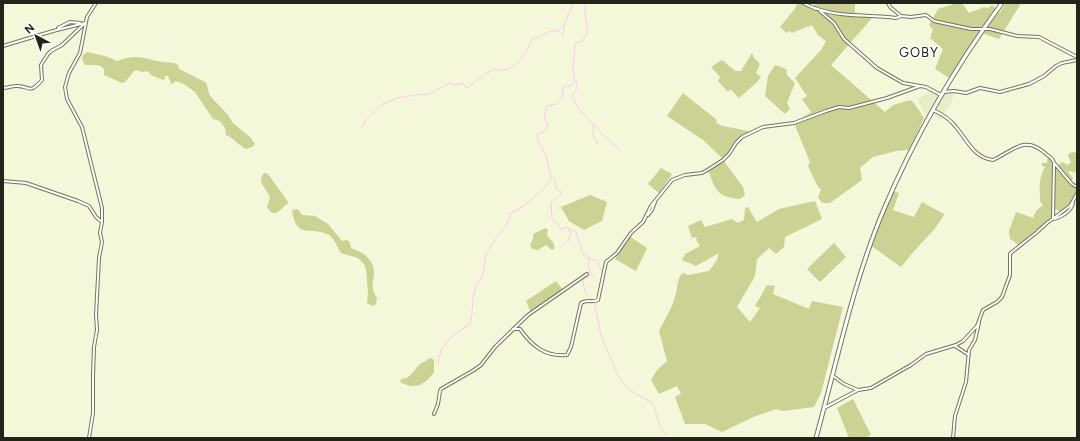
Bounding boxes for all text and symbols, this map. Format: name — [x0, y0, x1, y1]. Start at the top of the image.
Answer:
north arrow — [16, 16, 56, 56]
text: N — [22, 21, 37, 37]
district label: GOBY — [899, 45, 939, 60]

